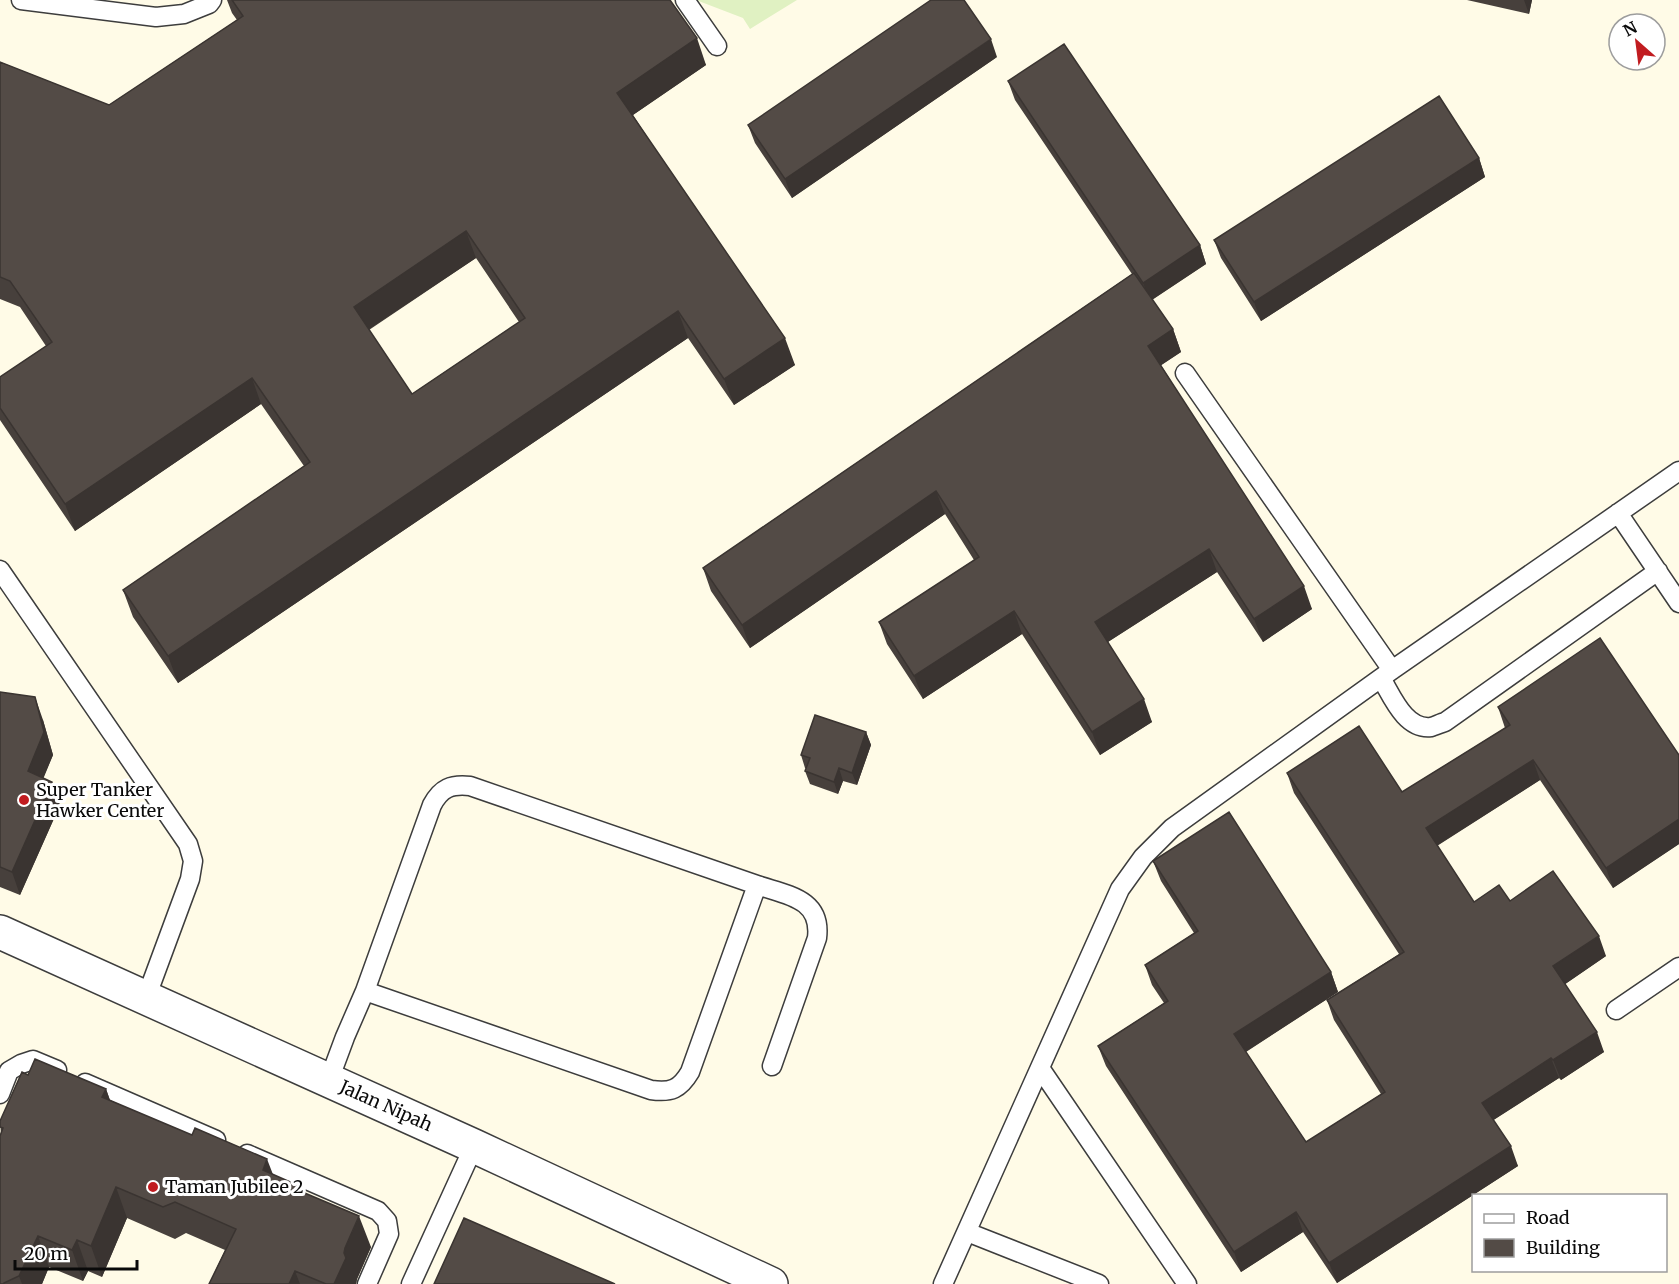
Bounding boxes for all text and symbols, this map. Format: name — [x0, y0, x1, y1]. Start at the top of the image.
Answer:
north arrow — [1607, 12, 1667, 72]
text: N — [1620, 17, 1641, 41]
place label: Super Tanker Hawker Center — [36, 778, 164, 822]
marker: Super Tanker Hawker Center — [17, 793, 31, 807]
street label: Jalan Nipah — [335, 1074, 436, 1136]
place label: Taman Jubilee 2 — [165, 1175, 304, 1198]
marker: Taman Jubilee 2 — [146, 1180, 160, 1194]
legend — [1472, 1194, 1667, 1272]
text: Road — [1526, 1206, 1570, 1229]
scale bar — [15, 1233, 136, 1271]
text: Building — [1526, 1236, 1600, 1259]
text: 20 m — [24, 1242, 68, 1265]

